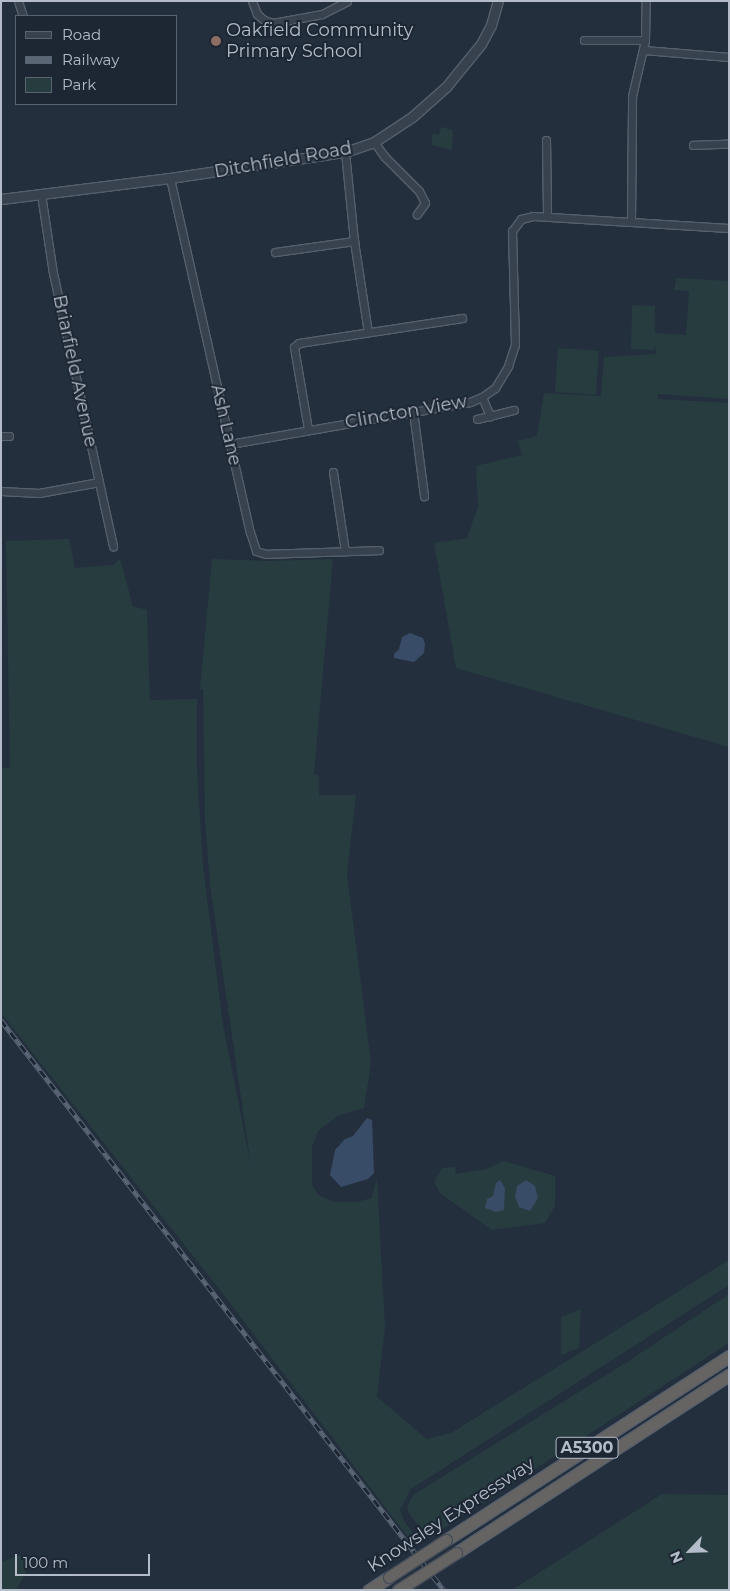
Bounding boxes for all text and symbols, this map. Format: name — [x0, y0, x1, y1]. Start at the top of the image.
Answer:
legend — [15, 15, 178, 105]
place label: Oakfield Community Primary School — [226, 20, 413, 62]
text: Road — [62, 25, 101, 44]
marker: Oakfield Community Primary School — [210, 35, 222, 47]
text: Railway — [62, 50, 119, 69]
text: Park — [62, 75, 96, 94]
street label: Ditchfield Road — [213, 137, 353, 183]
street label: Briarfield Avenue — [48, 293, 102, 449]
street label: Ash Lane — [206, 382, 246, 468]
street label: Clincton View — [343, 391, 469, 433]
road number: A5300 — [554, 1435, 620, 1462]
street label: Knowsley Expressway — [363, 1453, 539, 1577]
north arrow — [665, 1526, 715, 1576]
scale bar — [18, 1544, 152, 1576]
text: N — [666, 1548, 687, 1566]
text: 100 m — [23, 1553, 68, 1572]

